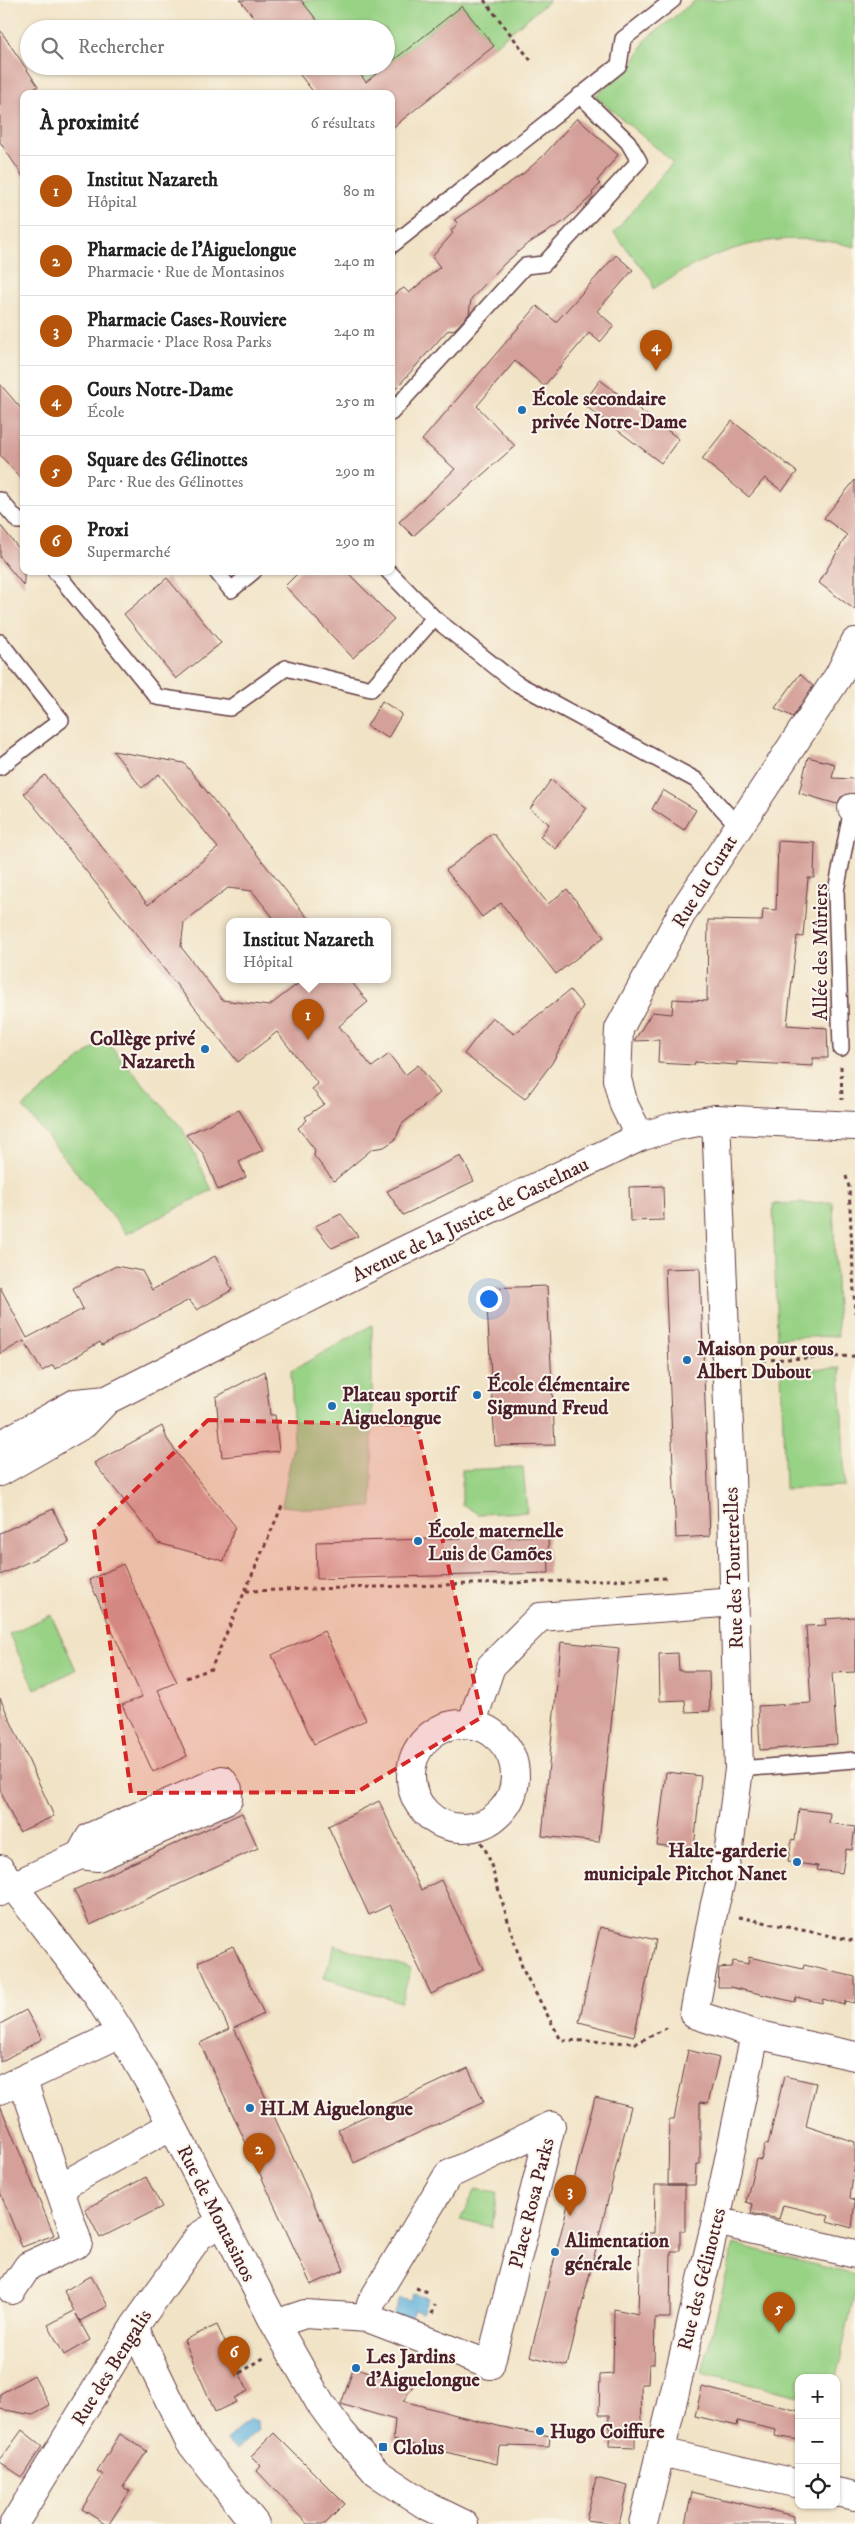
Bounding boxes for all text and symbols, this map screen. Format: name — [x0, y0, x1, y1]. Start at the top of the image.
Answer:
search box — [20, 20, 395, 75]
icon: search — [38, 34, 66, 62]
text: Rechercher — [78, 36, 164, 59]
text: À proximité — [40, 110, 139, 136]
text: 6 résultats — [310, 113, 375, 133]
text: Institut Nazareth — [87, 169, 218, 192]
text: 1 — [53, 181, 59, 201]
text: 80 m — [343, 181, 375, 201]
text: Hôpital — [87, 192, 137, 212]
text: Pharmacie de l'Aiguelongue — [87, 239, 296, 262]
text: 2 — [52, 251, 60, 271]
text: 240 m — [334, 251, 375, 271]
text: Pharmacie · Rue de Montasinos — [87, 262, 284, 282]
text: Pharmacie Cases-Rouviere — [87, 309, 287, 332]
text: 3 — [53, 321, 59, 341]
text: 240 m — [334, 321, 375, 341]
pin: 4 — [640, 330, 672, 371]
text: Pharmacie · Place Rosa Parks — [87, 332, 272, 352]
text: Cours Notre-Dame — [87, 379, 233, 402]
place label: École secondaire privée Notre-Dame — [531, 386, 687, 435]
text: 4 — [51, 391, 61, 411]
text: 250 m — [335, 391, 375, 411]
text: École — [87, 402, 124, 422]
marker: École secondaire privée Notre-Dame — [516, 404, 528, 416]
text: Square des Gélinottes — [87, 449, 248, 472]
text: 5 — [52, 461, 60, 481]
text: 290 m — [335, 461, 375, 481]
text: Parc · Rue des Gélinottes — [87, 472, 243, 492]
text: Proxi — [87, 519, 129, 542]
text: 6 — [52, 531, 60, 551]
text: 290 m — [335, 531, 375, 551]
text: Supermarché — [87, 542, 170, 562]
street label: Rue du Curat — [667, 831, 744, 933]
street label: Allée des Mûriers — [809, 883, 834, 1021]
popup — [226, 918, 391, 983]
text: Institut Nazareth — [243, 929, 374, 952]
text: Hôpital — [243, 952, 293, 972]
pin: 1 — [292, 999, 324, 1040]
place label: Collège privé Nazareth — [90, 1027, 196, 1075]
marker: Collège privé Nazareth — [199, 1043, 211, 1055]
street label: Avenue de la Justice de Castelnau — [348, 1152, 593, 1289]
your location — [476, 1286, 502, 1312]
place label: Maison pour tous Albert Dubout — [696, 1337, 834, 1385]
marker: Maison pour tous Albert Dubout — [681, 1354, 693, 1366]
place label: École élémentaire Sigmund Freud — [487, 1372, 631, 1421]
place label: Plateau sportif Aiguelongue — [341, 1383, 461, 1431]
marker: École élémentaire Sigmund Freud — [471, 1389, 483, 1401]
marker: Plateau sportif Aiguelongue — [326, 1400, 338, 1412]
street label: Rue des Tourterelles — [719, 1486, 750, 1649]
place label: École maternelle Luis de Camões — [428, 1518, 564, 1567]
marker: École maternelle Luis de Camões — [412, 1535, 424, 1547]
place label: Halte-garderie municipale Pitchot Nanet — [584, 1839, 788, 1887]
marker: Halte-garderie municipale Pitchot Nanet — [791, 1856, 803, 1868]
place label: HLM Aiguelongue — [260, 2097, 414, 2122]
marker: HLM Aiguelongue — [244, 2102, 256, 2114]
pin: 2 — [243, 2133, 275, 2174]
street label: Place Rosa Parks — [504, 2135, 561, 2271]
street label: Rue de Montasinos — [171, 2141, 261, 2286]
pin: 3 — [554, 2175, 586, 2216]
street label: Rue des Gélinottes — [673, 2205, 732, 2353]
place label: Alimentation générale — [564, 2229, 670, 2277]
marker: Alimentation générale — [549, 2246, 561, 2258]
pin: 5 — [763, 2292, 795, 2333]
street label: Rue des Bengalis — [67, 2305, 158, 2430]
pin: 6 — [218, 2336, 250, 2377]
place label: Les Jardins d'Aiguelongue — [366, 2345, 481, 2393]
marker: Les Jardins d'Aiguelongue — [350, 2362, 362, 2374]
map controls — [795, 2374, 840, 2509]
button: + — [795, 2374, 840, 2419]
button: − — [795, 2419, 840, 2464]
place label: Hugo Coiffure — [550, 2420, 665, 2445]
marker: Hugo Coiffure — [534, 2425, 546, 2437]
place label: Clolus — [393, 2436, 444, 2461]
marker: Clolus — [377, 2441, 389, 2453]
button: locate — [795, 2464, 840, 2509]

